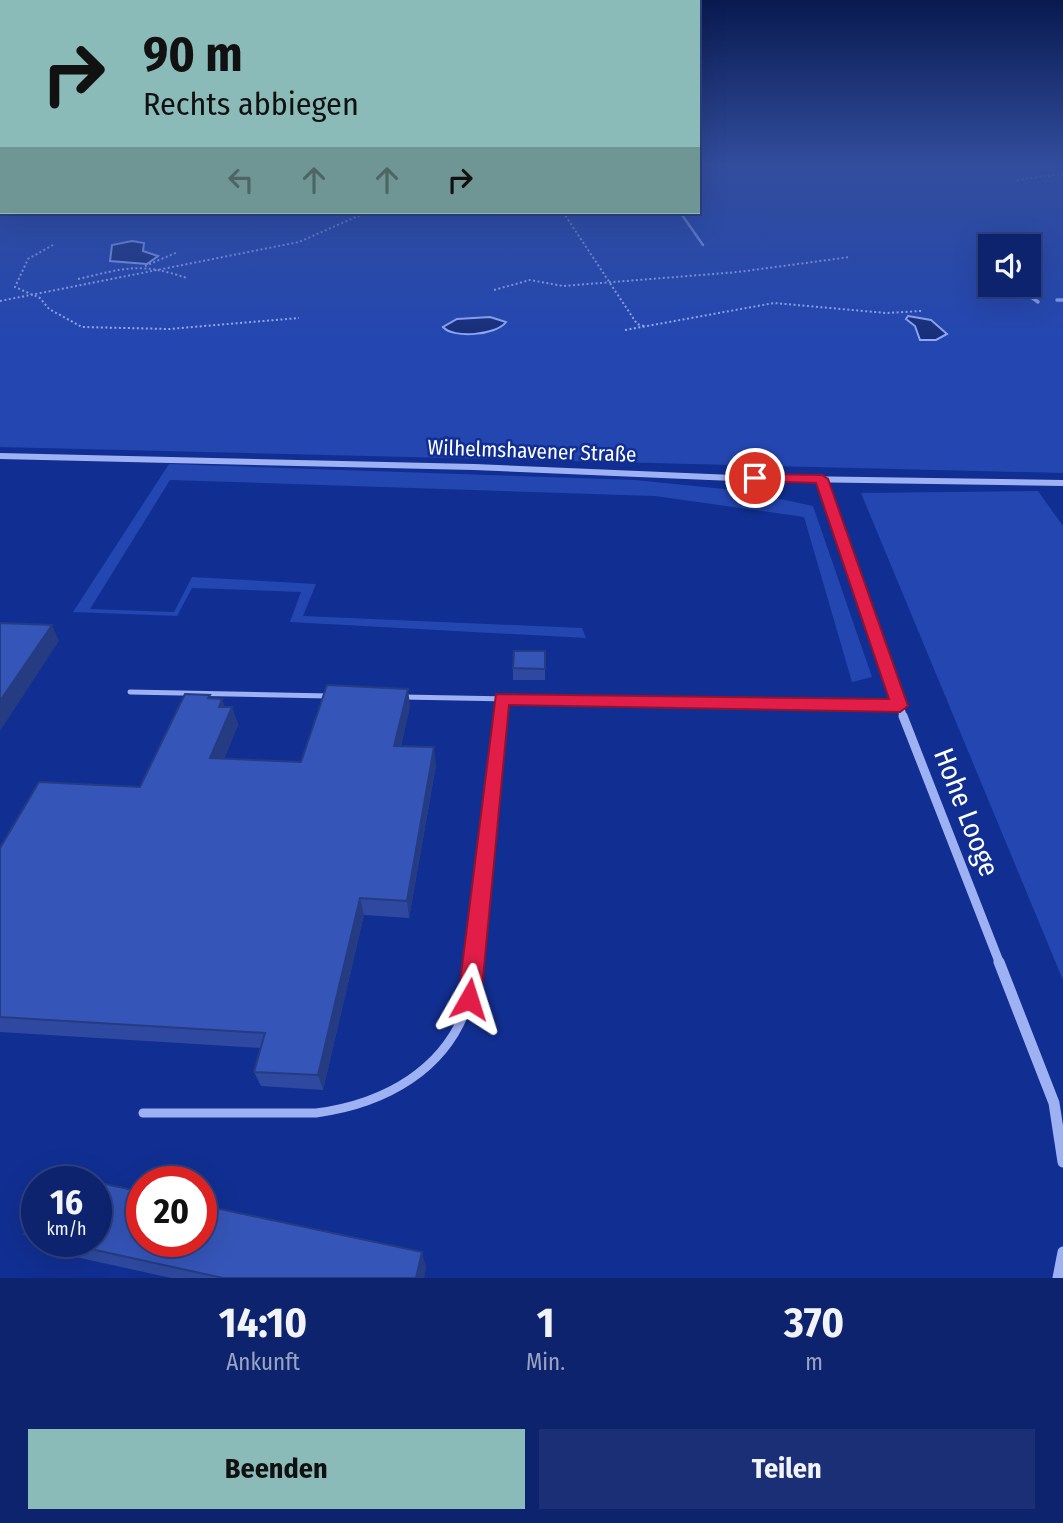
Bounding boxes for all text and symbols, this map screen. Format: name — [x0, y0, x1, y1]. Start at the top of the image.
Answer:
text: 90 m — [143, 25, 243, 84]
icon: right — [28, 28, 119, 119]
text: Rechts abbiegen — [143, 85, 359, 123]
icon: left — [222, 161, 260, 199]
icon: ahead — [295, 161, 333, 199]
icon: ahead — [368, 161, 406, 199]
icon: right — [441, 161, 479, 199]
map controls — [978, 234, 1041, 297]
button: sound — [978, 234, 1041, 297]
street label: Wilhelmshavener Straße — [427, 434, 637, 468]
pin — [725, 448, 785, 508]
icon: arrive — [736, 459, 774, 497]
street label: Hohe Looge — [927, 743, 1006, 881]
position arrow — [432, 962, 506, 1036]
speed limit sign: 20 — [126, 1166, 217, 1257]
text: 16 — [50, 1181, 83, 1223]
text: km/h — [46, 1218, 87, 1240]
text: 14:10 — [219, 1298, 307, 1348]
text: 1 — [537, 1298, 554, 1348]
text: 370 — [784, 1298, 844, 1348]
text: Ankunft — [226, 1348, 300, 1376]
text: Min. — [526, 1348, 565, 1376]
text: m — [805, 1348, 823, 1376]
button: Beenden — [28, 1429, 525, 1509]
button: Teilen — [539, 1429, 1035, 1509]

